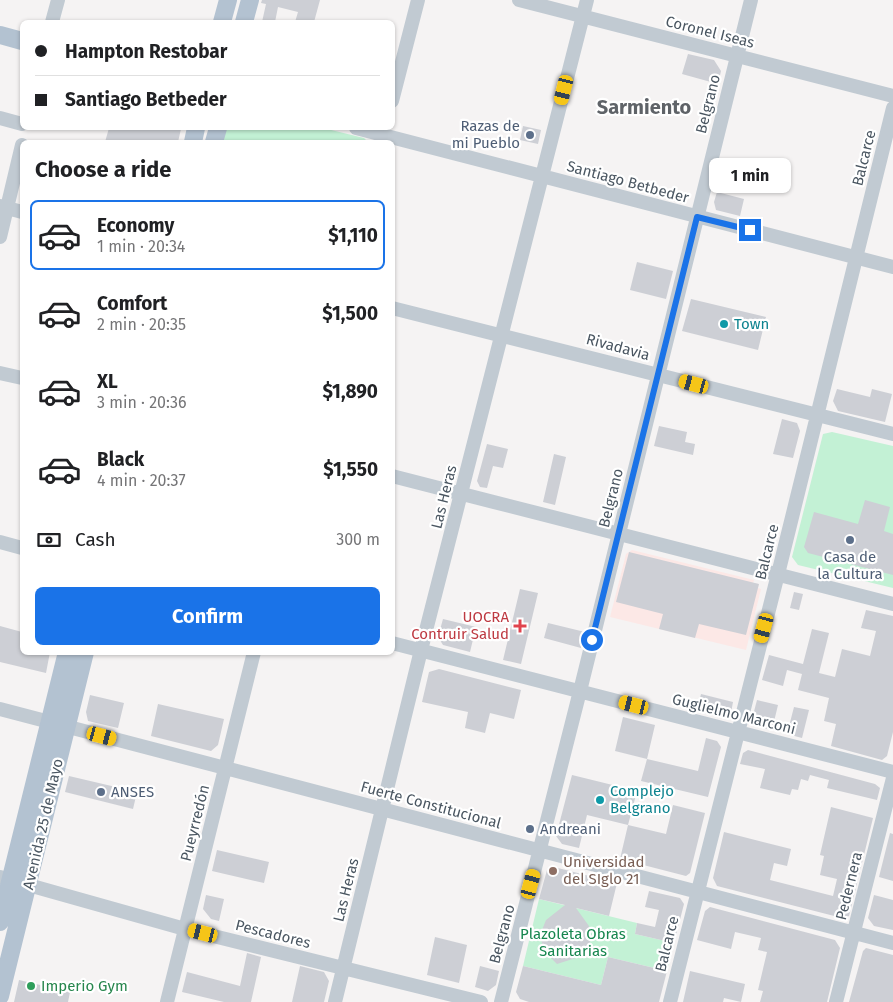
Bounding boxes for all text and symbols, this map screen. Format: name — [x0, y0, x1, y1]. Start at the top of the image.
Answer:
street label: Coronel Iseas — [664, 12, 756, 52]
text: Hampton Restobar — [65, 40, 227, 63]
street label: Belgrano — [692, 72, 724, 136]
car — [553, 74, 574, 106]
text: Santiago Betbeder — [65, 88, 227, 111]
district label: Sarmiento — [597, 95, 692, 119]
place label: Razas de mi Pueblo — [452, 117, 520, 152]
street label: Balcarce — [848, 128, 880, 188]
marker: Razas de mi Pueblo — [524, 129, 536, 141]
text: Choose a ride — [35, 156, 171, 183]
street label: Santiago Betbeder — [565, 157, 691, 207]
callout: 1 min — [709, 158, 791, 192]
text: 1 min — [731, 166, 769, 185]
icon: car — [37, 213, 82, 258]
text: Economy — [97, 214, 174, 237]
route end — [739, 219, 761, 241]
text: $1,110 — [328, 224, 378, 247]
text: 1 min · 20:34 — [97, 237, 185, 256]
icon: car — [37, 291, 82, 336]
text: Comfort — [97, 292, 167, 315]
text: $1,500 — [322, 302, 378, 325]
text: 2 min · 20:35 — [97, 315, 186, 334]
place label: Town — [734, 315, 769, 333]
marker: Town — [718, 318, 730, 330]
street label: Rivadavia — [584, 330, 652, 364]
icon: car — [37, 369, 82, 414]
text: XL — [97, 370, 118, 393]
car — [677, 373, 710, 395]
text: $1,890 — [322, 380, 378, 403]
text: 3 min · 20:36 — [97, 393, 187, 412]
icon: car — [37, 447, 82, 492]
text: Black — [97, 448, 144, 471]
text: $1,550 — [323, 458, 378, 481]
street label: Las Heras — [427, 463, 461, 531]
street label: Belgrano — [595, 466, 627, 530]
text: 4 min · 20:37 — [97, 471, 186, 490]
street label: Balcarce — [751, 522, 783, 582]
icon: cash — [35, 526, 63, 554]
text: Cash — [75, 528, 116, 551]
text: 300 m — [336, 530, 380, 549]
marker: Casa de la Cultura — [844, 534, 856, 546]
place label: Casa de la Cultura — [817, 548, 883, 583]
button: Confirm — [35, 587, 380, 645]
place label: UOCRA Contruir Salud — [411, 608, 509, 643]
car — [752, 612, 775, 644]
marker: UOCRA Contruir Salud — [513, 619, 527, 633]
route start — [581, 629, 603, 651]
street label: Guglielmo Marconi — [670, 690, 798, 738]
car — [617, 694, 650, 716]
car — [85, 725, 118, 747]
street label: Avenida 25 de Mayo — [19, 757, 67, 891]
street label: Fuerte Constitucional — [359, 778, 504, 833]
place label: Complejo Belgrano — [610, 782, 674, 817]
place label: ANSES — [111, 783, 154, 801]
street label: Pueyrredón — [177, 783, 213, 863]
marker: ANSES — [95, 786, 107, 798]
marker: Complejo Belgrano — [594, 794, 606, 806]
place label: Andreani — [540, 820, 601, 838]
marker: Andreani — [524, 823, 536, 835]
street label: Pedernera — [832, 850, 866, 922]
place label: Universidad del SIglo 21 — [563, 853, 644, 888]
street label: Las Heras — [329, 856, 363, 924]
marker: Universidad del SIglo 21 — [547, 865, 559, 877]
car — [519, 868, 542, 900]
street label: Belgrano — [485, 902, 519, 966]
street label: Balcarce — [651, 914, 683, 974]
street label: Pescadores — [234, 916, 312, 952]
car — [186, 922, 219, 944]
park label: Plazoleta Obras Sanitarias — [520, 925, 626, 960]
place label: Imperio Gym — [41, 977, 128, 995]
marker: Imperio Gym — [25, 980, 37, 992]

